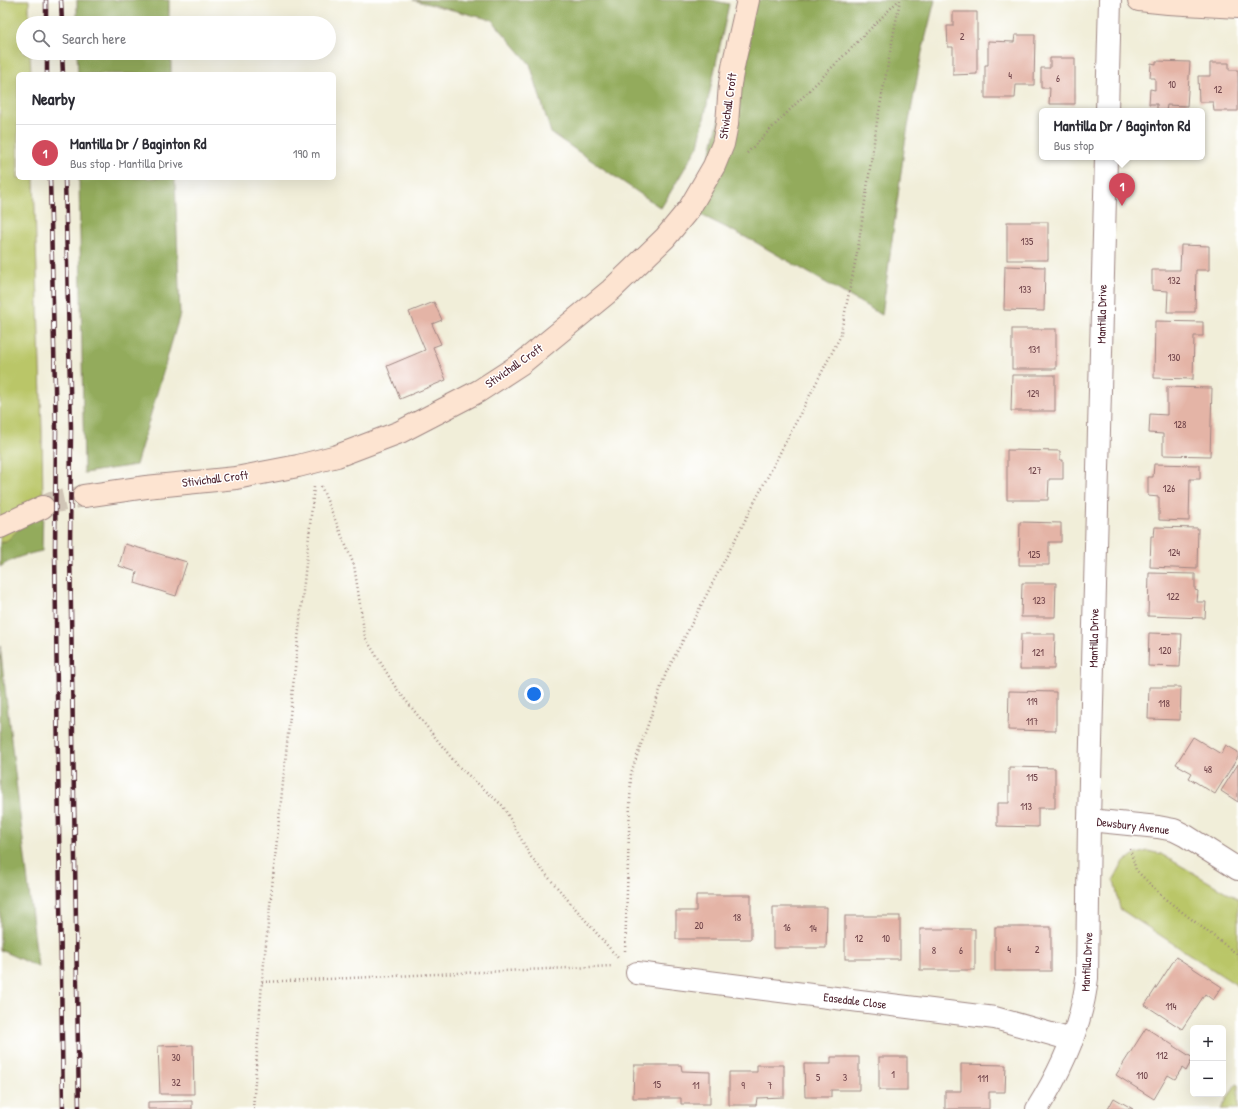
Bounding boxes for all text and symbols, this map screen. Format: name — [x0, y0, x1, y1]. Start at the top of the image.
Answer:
search box — [16, 16, 336, 60]
icon: search — [30, 27, 52, 49]
text: Search here — [62, 28, 126, 49]
house number: 2 — [960, 30, 965, 43]
house number: 4 — [1008, 69, 1012, 82]
street label: Stivichall Croft — [714, 71, 741, 140]
house number: 6 — [1056, 72, 1060, 85]
house number: 10 — [1168, 78, 1177, 91]
house number: 12 — [1214, 83, 1222, 96]
text: Nearby — [32, 87, 75, 110]
popup — [1039, 108, 1205, 160]
text: Mantilla Dr / Baginton Rd — [1054, 115, 1190, 136]
text: Mantilla Dr / Baginton Rd — [70, 133, 206, 154]
text: Bus stop — [1054, 136, 1094, 154]
text: 1 — [43, 144, 47, 162]
text: 190 m — [293, 144, 320, 162]
text: Bus stop · Mantilla Drive — [70, 154, 183, 172]
pin: 1 — [1109, 173, 1135, 206]
house number: 135 — [1021, 235, 1034, 248]
house number: 132 — [1168, 274, 1181, 287]
house number: 133 — [1019, 283, 1032, 296]
street label: Mantilla Drive — [1092, 284, 1111, 344]
street label: Stivichall Croft — [482, 339, 547, 392]
house number: 131 — [1028, 343, 1040, 356]
house number: 130 — [1168, 351, 1181, 364]
house number: 129 — [1027, 387, 1039, 400]
house number: 128 — [1174, 418, 1186, 431]
house number: 127 — [1028, 464, 1042, 477]
street label: Stivichall Croft — [181, 466, 250, 491]
house number: 126 — [1163, 482, 1175, 495]
house number: 124 — [1168, 546, 1180, 559]
house number: 125 — [1028, 548, 1041, 561]
house number: 122 — [1167, 590, 1180, 603]
house number: 123 — [1033, 594, 1046, 607]
street label: Mantilla Drive — [1084, 608, 1103, 668]
house number: 120 — [1159, 644, 1172, 657]
house number: 121 — [1032, 646, 1044, 659]
your location — [524, 684, 544, 704]
house number: 119 — [1027, 695, 1038, 708]
house number: 118 — [1158, 697, 1170, 710]
house number: 117 — [1026, 715, 1038, 728]
house number: 48 — [1204, 763, 1212, 776]
house number: 115 — [1026, 771, 1039, 784]
house number: 113 — [1020, 800, 1032, 813]
street label: Dewsbury Avenue — [1096, 813, 1171, 838]
house number: 18 — [733, 911, 741, 924]
house number: 20 — [694, 919, 704, 932]
house number: 16 — [783, 921, 791, 934]
house number: 14 — [809, 922, 817, 935]
house number: 12 — [855, 932, 863, 945]
house number: 10 — [882, 932, 891, 945]
street label: Mantilla Drive — [1076, 932, 1097, 992]
house number: 4 — [1007, 943, 1011, 956]
house number: 2 — [1035, 943, 1040, 956]
house number: 8 — [932, 944, 936, 957]
house number: 6 — [959, 944, 963, 957]
street label: Easedale Close — [822, 988, 888, 1013]
house number: 114 — [1165, 1000, 1177, 1013]
map controls — [1190, 1025, 1226, 1097]
button: + — [1190, 1025, 1226, 1061]
house number: 112 — [1156, 1049, 1168, 1062]
house number: 30 — [172, 1051, 181, 1064]
button: − — [1190, 1061, 1226, 1097]
house number: 1 — [891, 1068, 895, 1081]
house number: 110 — [1136, 1069, 1148, 1082]
house number: 5 — [816, 1071, 821, 1084]
house number: 3 — [843, 1071, 848, 1084]
house number: 111 — [978, 1072, 989, 1085]
house number: 32 — [171, 1076, 181, 1089]
house number: 15 — [653, 1078, 662, 1091]
house number: 11 — [692, 1079, 700, 1092]
house number: 9 — [741, 1079, 745, 1092]
house number: 7 — [768, 1079, 773, 1092]

